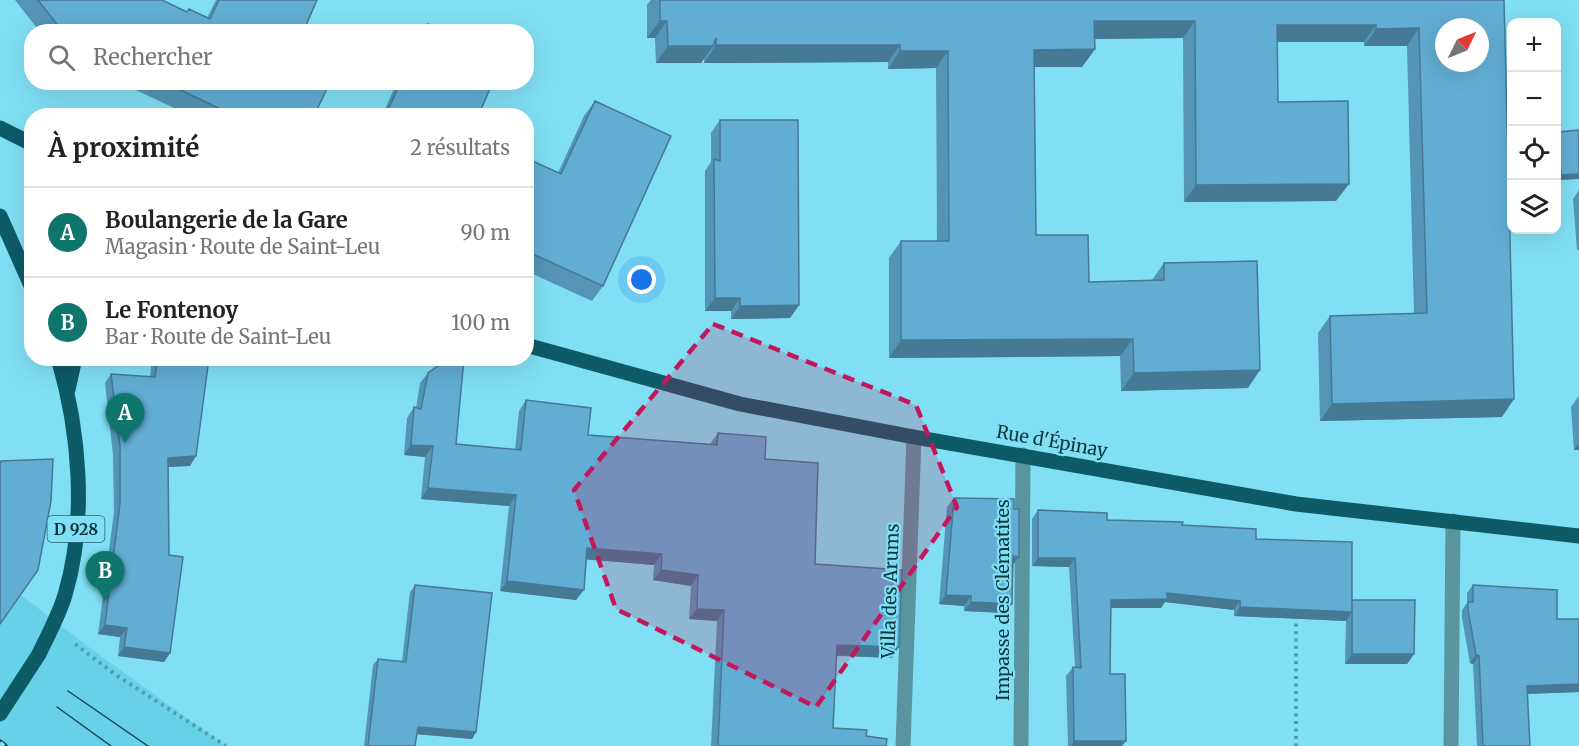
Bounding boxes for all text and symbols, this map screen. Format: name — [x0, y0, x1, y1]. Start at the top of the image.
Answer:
north arrow — [1435, 18, 1489, 72]
map controls — [1507, 18, 1561, 234]
button: + — [1507, 18, 1561, 72]
search box — [24, 24, 534, 90]
icon: search — [45, 41, 78, 74]
text: Rechercher — [93, 43, 213, 71]
button: − — [1507, 72, 1561, 126]
button: locate — [1507, 126, 1561, 180]
text: À proximité — [48, 131, 199, 164]
text: 2 résultats — [410, 135, 510, 160]
button: layers — [1507, 180, 1561, 234]
text: Boulangerie de la Gare — [105, 206, 348, 234]
text: A — [60, 220, 75, 245]
text: 90 m — [460, 220, 510, 245]
text: Magasin · Route de Saint-Leu — [105, 234, 380, 259]
your location — [627, 265, 656, 294]
text: Le Fontenoy — [105, 296, 238, 324]
text: B — [61, 310, 74, 335]
text: 100 m — [451, 310, 510, 335]
text: Bar · Route de Saint-Leu — [105, 324, 331, 349]
pin: A — [106, 394, 144, 443]
street label: Rue d'Épinay — [995, 420, 1110, 462]
street label: Impasse des Clématites — [991, 499, 1014, 701]
road number: D 928 — [48, 516, 104, 542]
street label: Villa des Arums — [876, 523, 904, 660]
pin: B — [86, 552, 124, 601]

